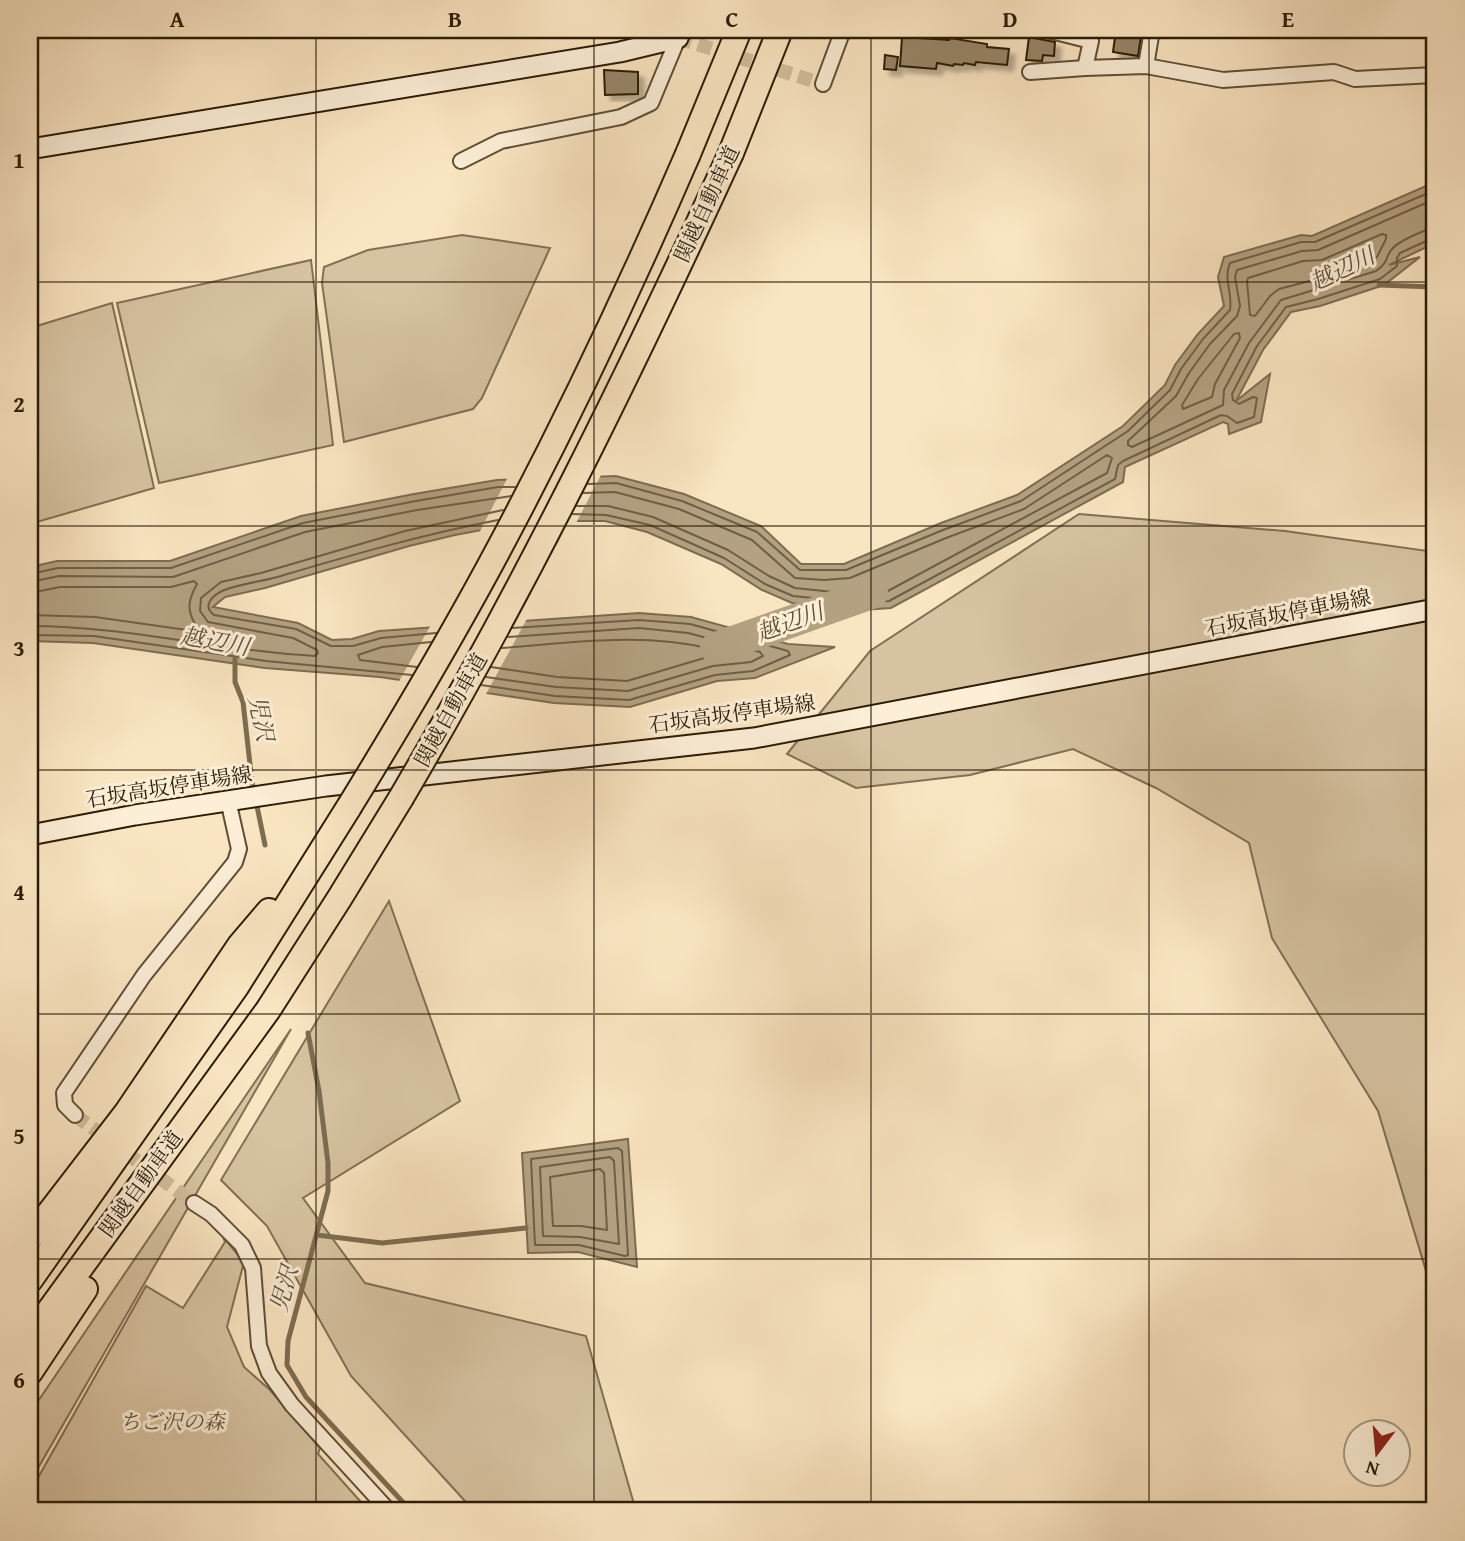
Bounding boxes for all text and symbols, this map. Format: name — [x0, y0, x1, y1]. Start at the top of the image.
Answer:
text: A — [170, 2, 185, 35]
text: B — [448, 2, 462, 35]
text: C — [725, 2, 739, 35]
text: D — [1003, 2, 1018, 35]
text: E — [1282, 2, 1294, 35]
street label: 関越自動車道 — [666, 140, 747, 267]
text: 1 — [13, 143, 25, 176]
water label: 越辺川 — [1304, 237, 1383, 299]
text: 2 — [13, 387, 25, 420]
street label: 石坂高坂停車場線 — [1202, 581, 1373, 644]
water label: 越辺川 — [752, 593, 831, 649]
water label: 越辺川 — [178, 618, 255, 663]
text: 3 — [13, 631, 25, 664]
street label: 関越自動車道 — [406, 647, 495, 772]
street label: 石坂高坂停車場線 — [647, 686, 817, 741]
water label: 児沢 — [241, 692, 283, 747]
street label: 石坂高坂停車場線 — [84, 758, 254, 815]
text: 4 — [13, 875, 25, 908]
text: 5 — [13, 1119, 25, 1152]
street label: 関越自動車道 — [91, 1124, 190, 1244]
water label: 児沢 — [262, 1259, 306, 1315]
text: 6 — [13, 1363, 25, 1396]
park label: ちご沢の森 — [120, 1406, 226, 1437]
north arrow — [1342, 1418, 1412, 1488]
text: N — [1362, 1454, 1382, 1485]

